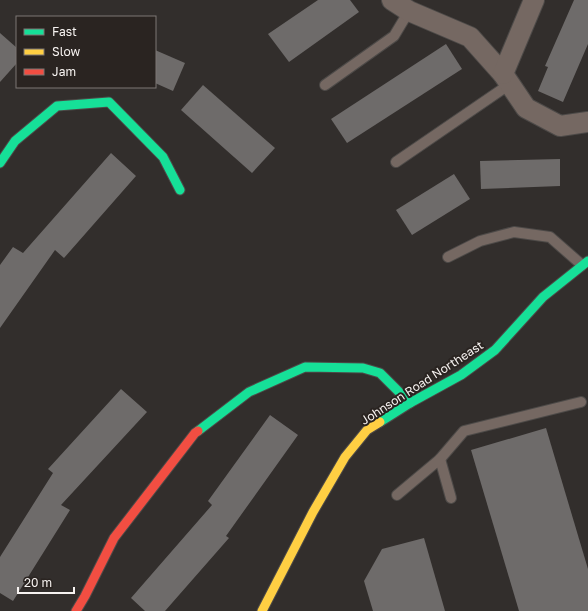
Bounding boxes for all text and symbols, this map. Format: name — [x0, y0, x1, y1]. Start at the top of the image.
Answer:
legend — [16, 16, 156, 88]
text: Fast — [52, 24, 77, 39]
text: Slow — [52, 44, 80, 59]
text: Jam — [52, 64, 76, 79]
street label: Johnson Road Northeast — [358, 337, 486, 428]
scale bar — [18, 569, 74, 595]
text: 20 m — [24, 575, 52, 590]

